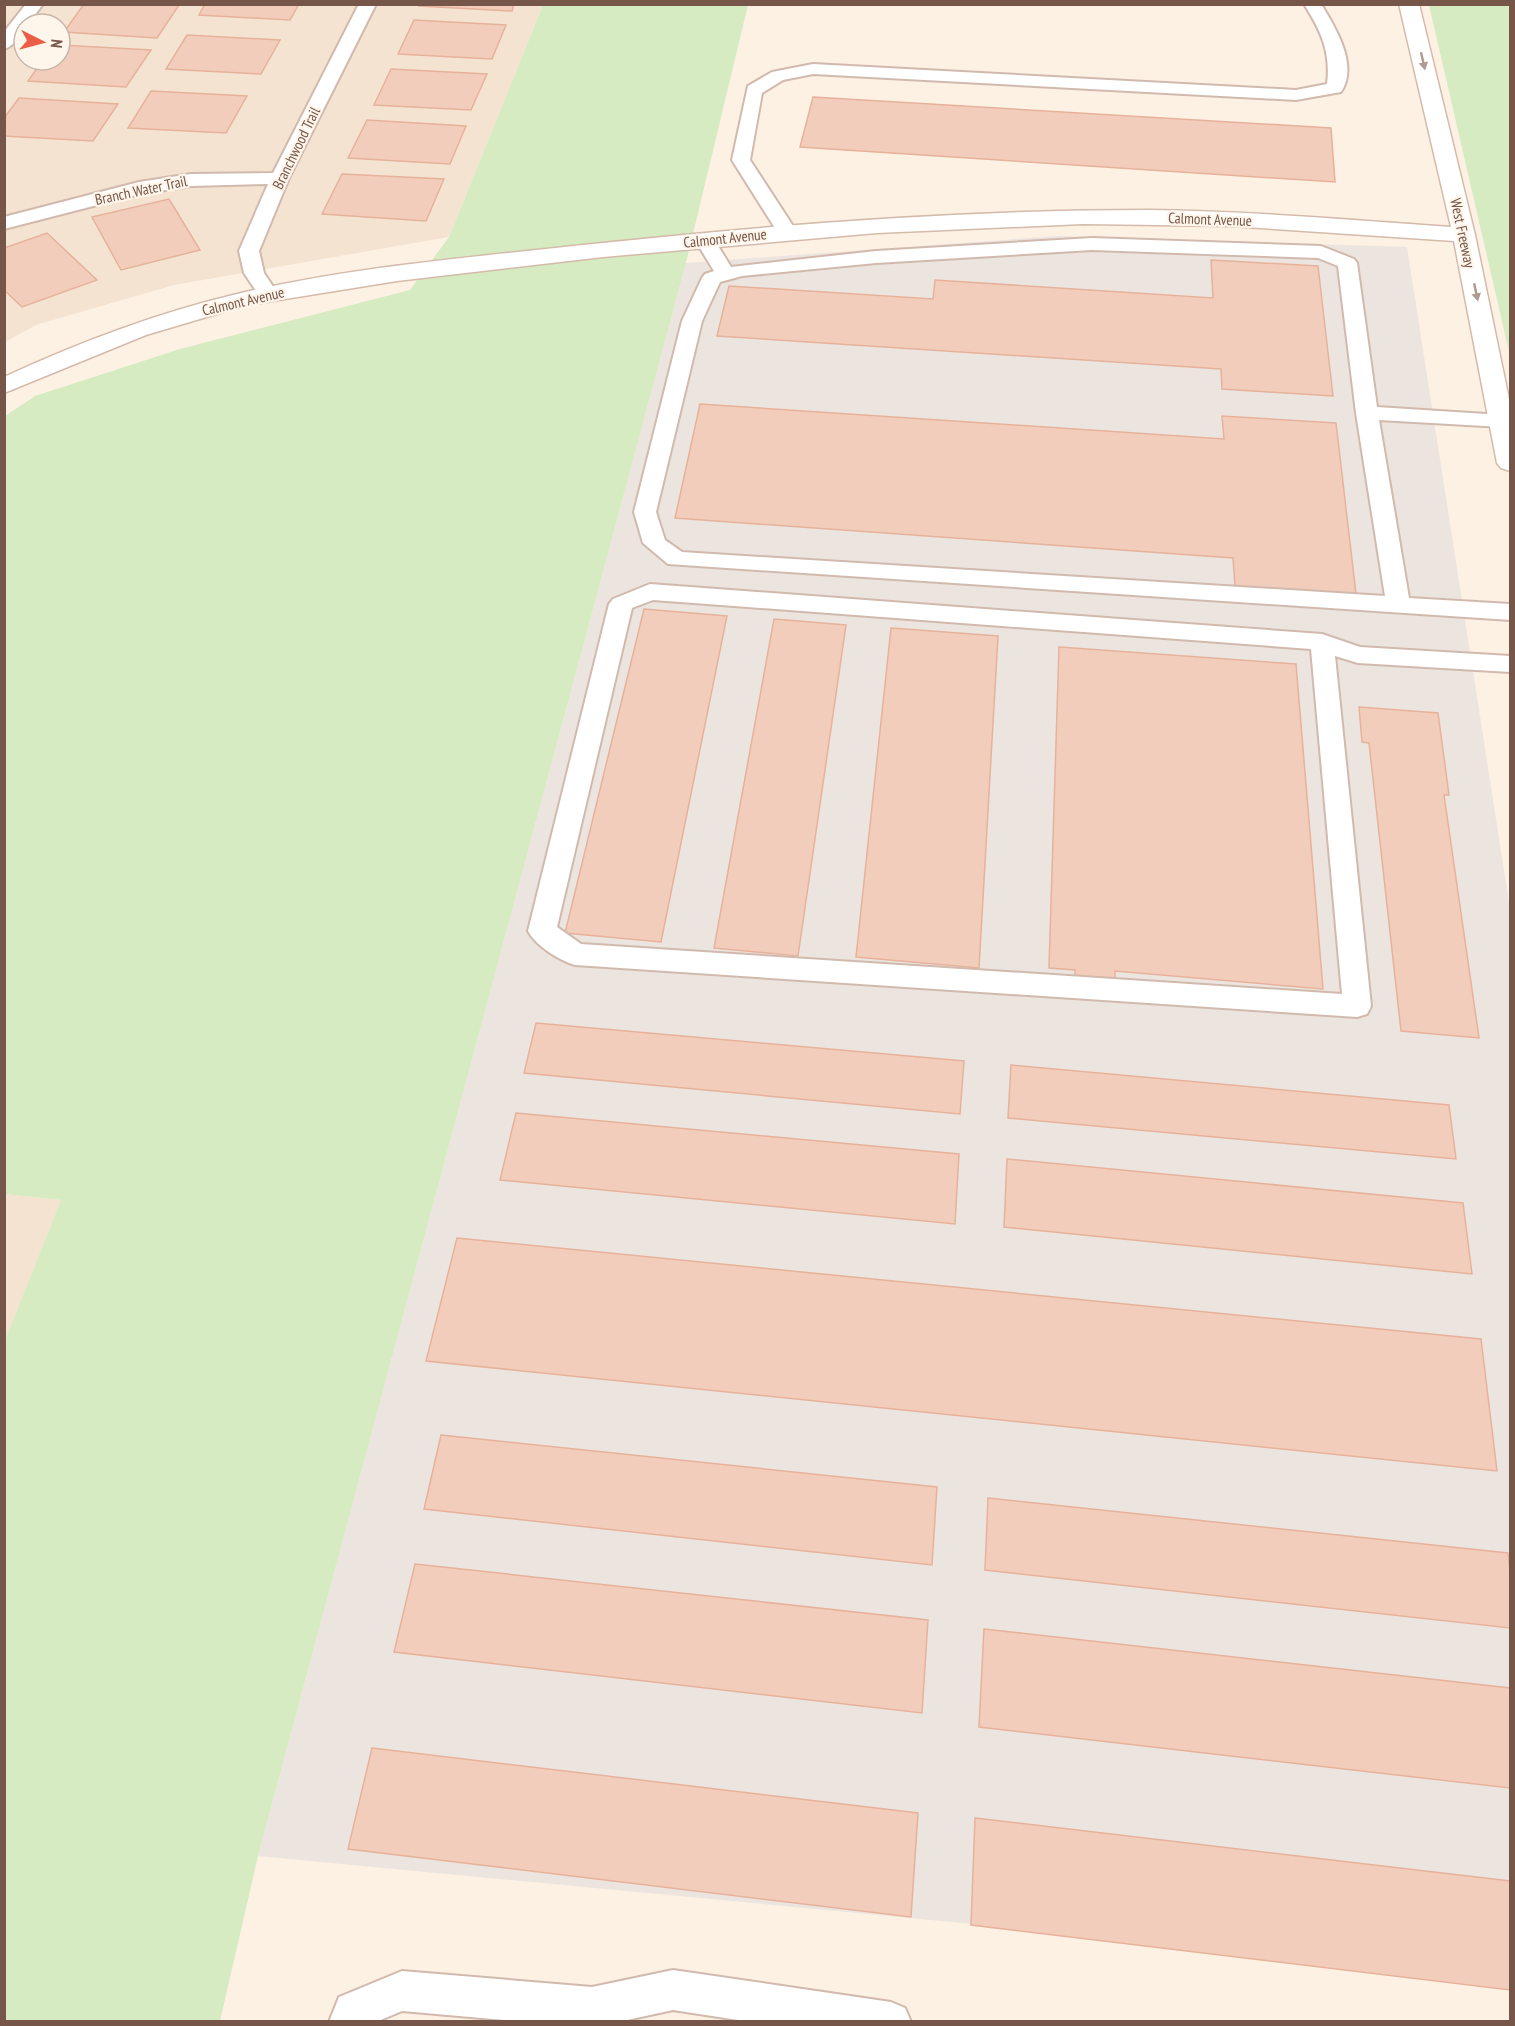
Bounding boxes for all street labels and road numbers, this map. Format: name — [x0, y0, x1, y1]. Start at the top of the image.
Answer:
street label: Branchwood Trail — [268, 103, 324, 192]
street label: Branch Water Trail — [93, 171, 189, 209]
street label: West Freeway — [1446, 196, 1480, 270]
street label: Calmont Avenue — [1168, 208, 1252, 230]
street label: Calmont Avenue — [682, 224, 768, 252]
street label: Calmont Avenue — [200, 282, 286, 320]

